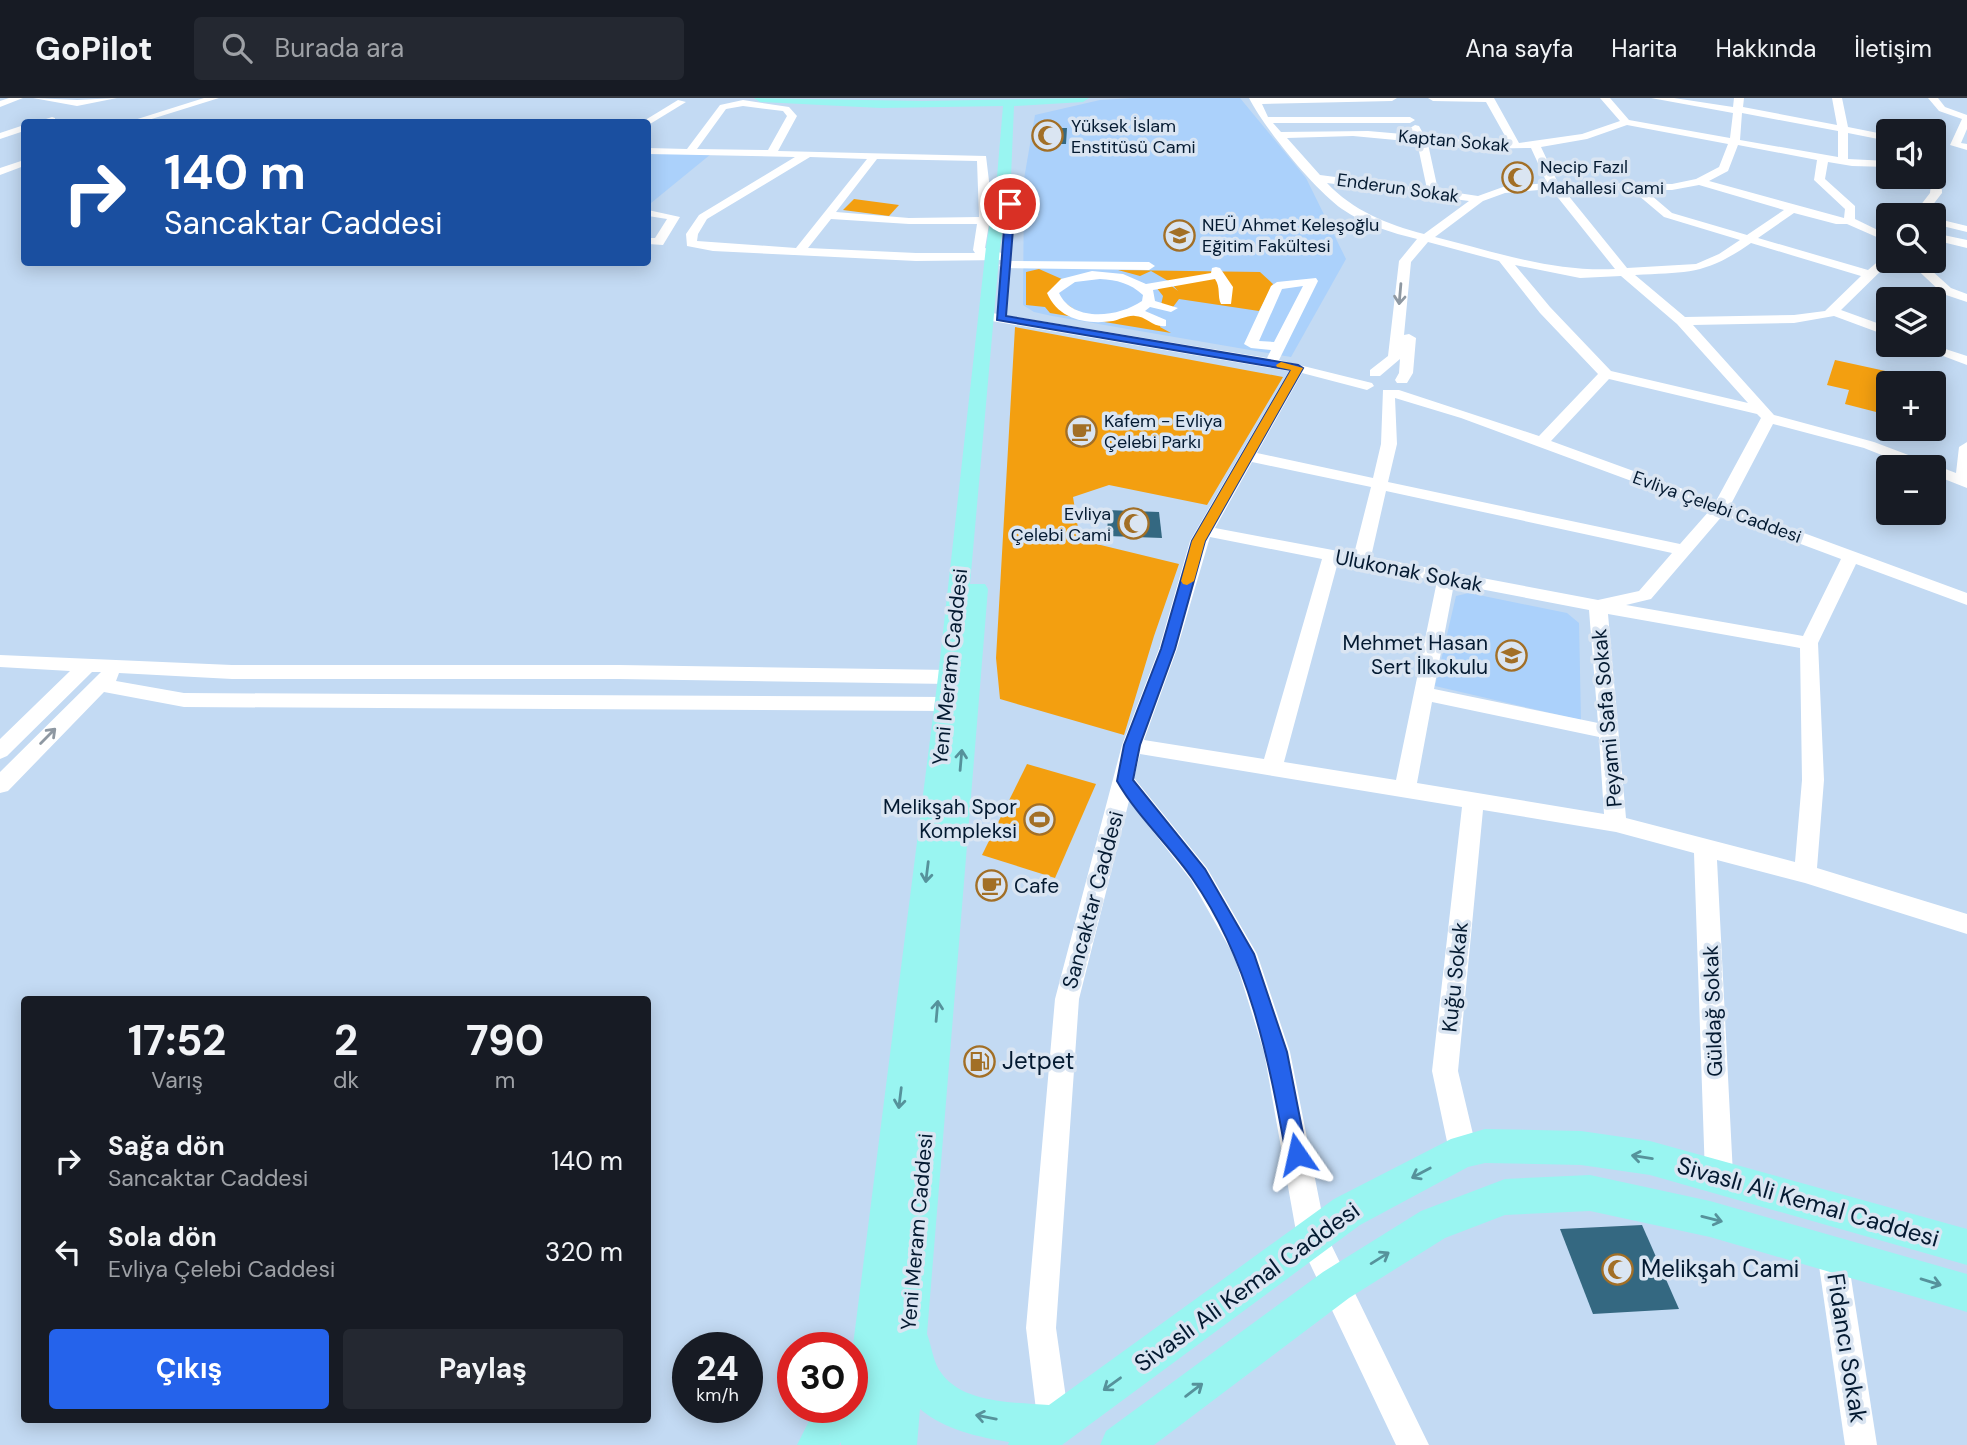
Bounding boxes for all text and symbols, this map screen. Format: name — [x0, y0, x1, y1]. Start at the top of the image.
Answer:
search box — [194, 17, 684, 80]
text: GoPilot — [35, 27, 152, 70]
icon: search — [218, 29, 256, 67]
text: Burada ara — [274, 31, 404, 65]
text: Ana sayfa — [1465, 33, 1573, 64]
text: Harita — [1611, 33, 1677, 64]
text: Hakkında — [1715, 33, 1816, 64]
text: İletişim — [1854, 33, 1932, 64]
place label: Yüksek İslam Enstitüsü Cami — [1071, 114, 1195, 159]
mosque icon: Yüksek İslam Enstitüsü Cami — [1031, 119, 1065, 153]
map controls — [1876, 119, 1946, 525]
button: sound — [1876, 119, 1946, 189]
street label: Kaptan Sokak — [1397, 124, 1511, 158]
text: 140 m — [164, 140, 306, 204]
icon: right — [49, 147, 140, 238]
place label: Necip Fazıl Mahallesi Cami — [1540, 155, 1664, 200]
mosque icon: Necip Fazıl Mahallesi Cami — [1500, 160, 1534, 194]
street label: Enderun Sokak — [1335, 168, 1461, 208]
pin — [980, 174, 1040, 234]
icon: arrive — [991, 185, 1029, 223]
text: Sancaktar Caddesi — [164, 202, 442, 244]
button: search — [1876, 203, 1946, 273]
place label: NEÜ Ahmet Keleşoğlu Eğitim Fakültesi — [1202, 213, 1379, 258]
school or university icon: NEÜ Ahmet Keleşoğlu Eğitim Fakültesi — [1162, 218, 1196, 252]
one-way arrow — [1393, 282, 1406, 305]
button: layers — [1876, 287, 1946, 357]
button: + — [1876, 371, 1946, 441]
place label: Kafem - Evliya Çelebi Parkı — [1104, 409, 1222, 454]
cafe icon: Kafem - Evliya Çelebi Parkı — [1064, 414, 1098, 448]
button: − — [1876, 455, 1946, 525]
street label: Evliya Çelebi Caddesi — [1629, 465, 1805, 549]
place label: Evliya Çelebi Cami — [1011, 502, 1111, 547]
mosque icon: Evliya Çelebi Cami — [1117, 507, 1151, 541]
street label: Ulukonak Sokak — [1333, 543, 1485, 599]
street label: Yeni Meram Caddesi — [926, 567, 974, 767]
street label: Peyami Safa Sokak — [1585, 627, 1629, 808]
place label: Mehmet Hasan Sert İlkokulu — [1342, 629, 1488, 681]
school or university icon: Mehmet Hasan Sert İlkokulu — [1494, 638, 1528, 672]
one-way arrow — [40, 728, 57, 745]
one-way arrow — [955, 749, 968, 772]
place label: Melikşah Spor Kompleksi — [883, 793, 1017, 845]
sports icon: Melikşah Spor Kompleksi — [1023, 802, 1057, 836]
street label: Sancaktar Caddesi — [1056, 808, 1130, 992]
one-way arrow — [920, 860, 933, 883]
cafe icon: Cafe — [974, 869, 1008, 903]
place label: Cafe — [1014, 872, 1059, 900]
street label: Kuğu Sokak — [1435, 920, 1475, 1033]
street label: Güldağ Sokak — [1697, 944, 1729, 1077]
one-way arrow — [931, 1000, 944, 1023]
text: 17:52 — [128, 1013, 226, 1068]
text: 2 — [334, 1013, 358, 1068]
text: 790 — [466, 1013, 544, 1068]
fuel station icon: Jetpet — [962, 1044, 996, 1078]
place label: Jetpet — [1002, 1045, 1074, 1076]
text: Varış — [151, 1065, 203, 1095]
text: dk — [333, 1065, 359, 1095]
text: m — [495, 1065, 515, 1095]
one-way arrow — [894, 1086, 907, 1109]
position arrow — [1260, 1117, 1334, 1191]
text: Sağa dön — [108, 1129, 225, 1163]
street label: Yeni Meram Caddesi — [894, 1132, 940, 1332]
icon: right — [49, 1142, 87, 1180]
text: 140 m — [551, 1144, 623, 1178]
street label: Sivaslı Ali Kemal Caddesi — [1674, 1149, 1943, 1254]
one-way arrow — [1631, 1150, 1654, 1163]
text: Sancaktar Caddesi — [108, 1163, 308, 1193]
one-way arrow — [1411, 1167, 1432, 1180]
street label: Sivaslı Ali Kemal Caddesi — [1128, 1194, 1365, 1379]
one-way arrow — [1700, 1213, 1723, 1227]
text: Sola dön — [108, 1220, 217, 1254]
icon: left — [49, 1233, 87, 1271]
text: 320 m — [545, 1235, 623, 1269]
one-way arrow — [1369, 1250, 1389, 1264]
mosque icon: Melikşah Cami — [1601, 1252, 1635, 1286]
place label: Melikşah Cami — [1641, 1253, 1799, 1284]
text: Evliya Çelebi Caddesi — [108, 1254, 335, 1284]
street label: Fidancı Sokak — [1820, 1271, 1875, 1425]
one-way arrow — [1919, 1276, 1941, 1289]
button: Çıkış — [49, 1329, 329, 1409]
button: Paylaş — [343, 1329, 623, 1409]
speed limit sign: 30 — [777, 1332, 868, 1423]
text: 24 — [696, 1345, 739, 1391]
one-way arrow — [1103, 1376, 1122, 1391]
one-way arrow — [1185, 1382, 1203, 1397]
text: km/h — [696, 1383, 739, 1407]
one-way arrow — [975, 1410, 998, 1423]

